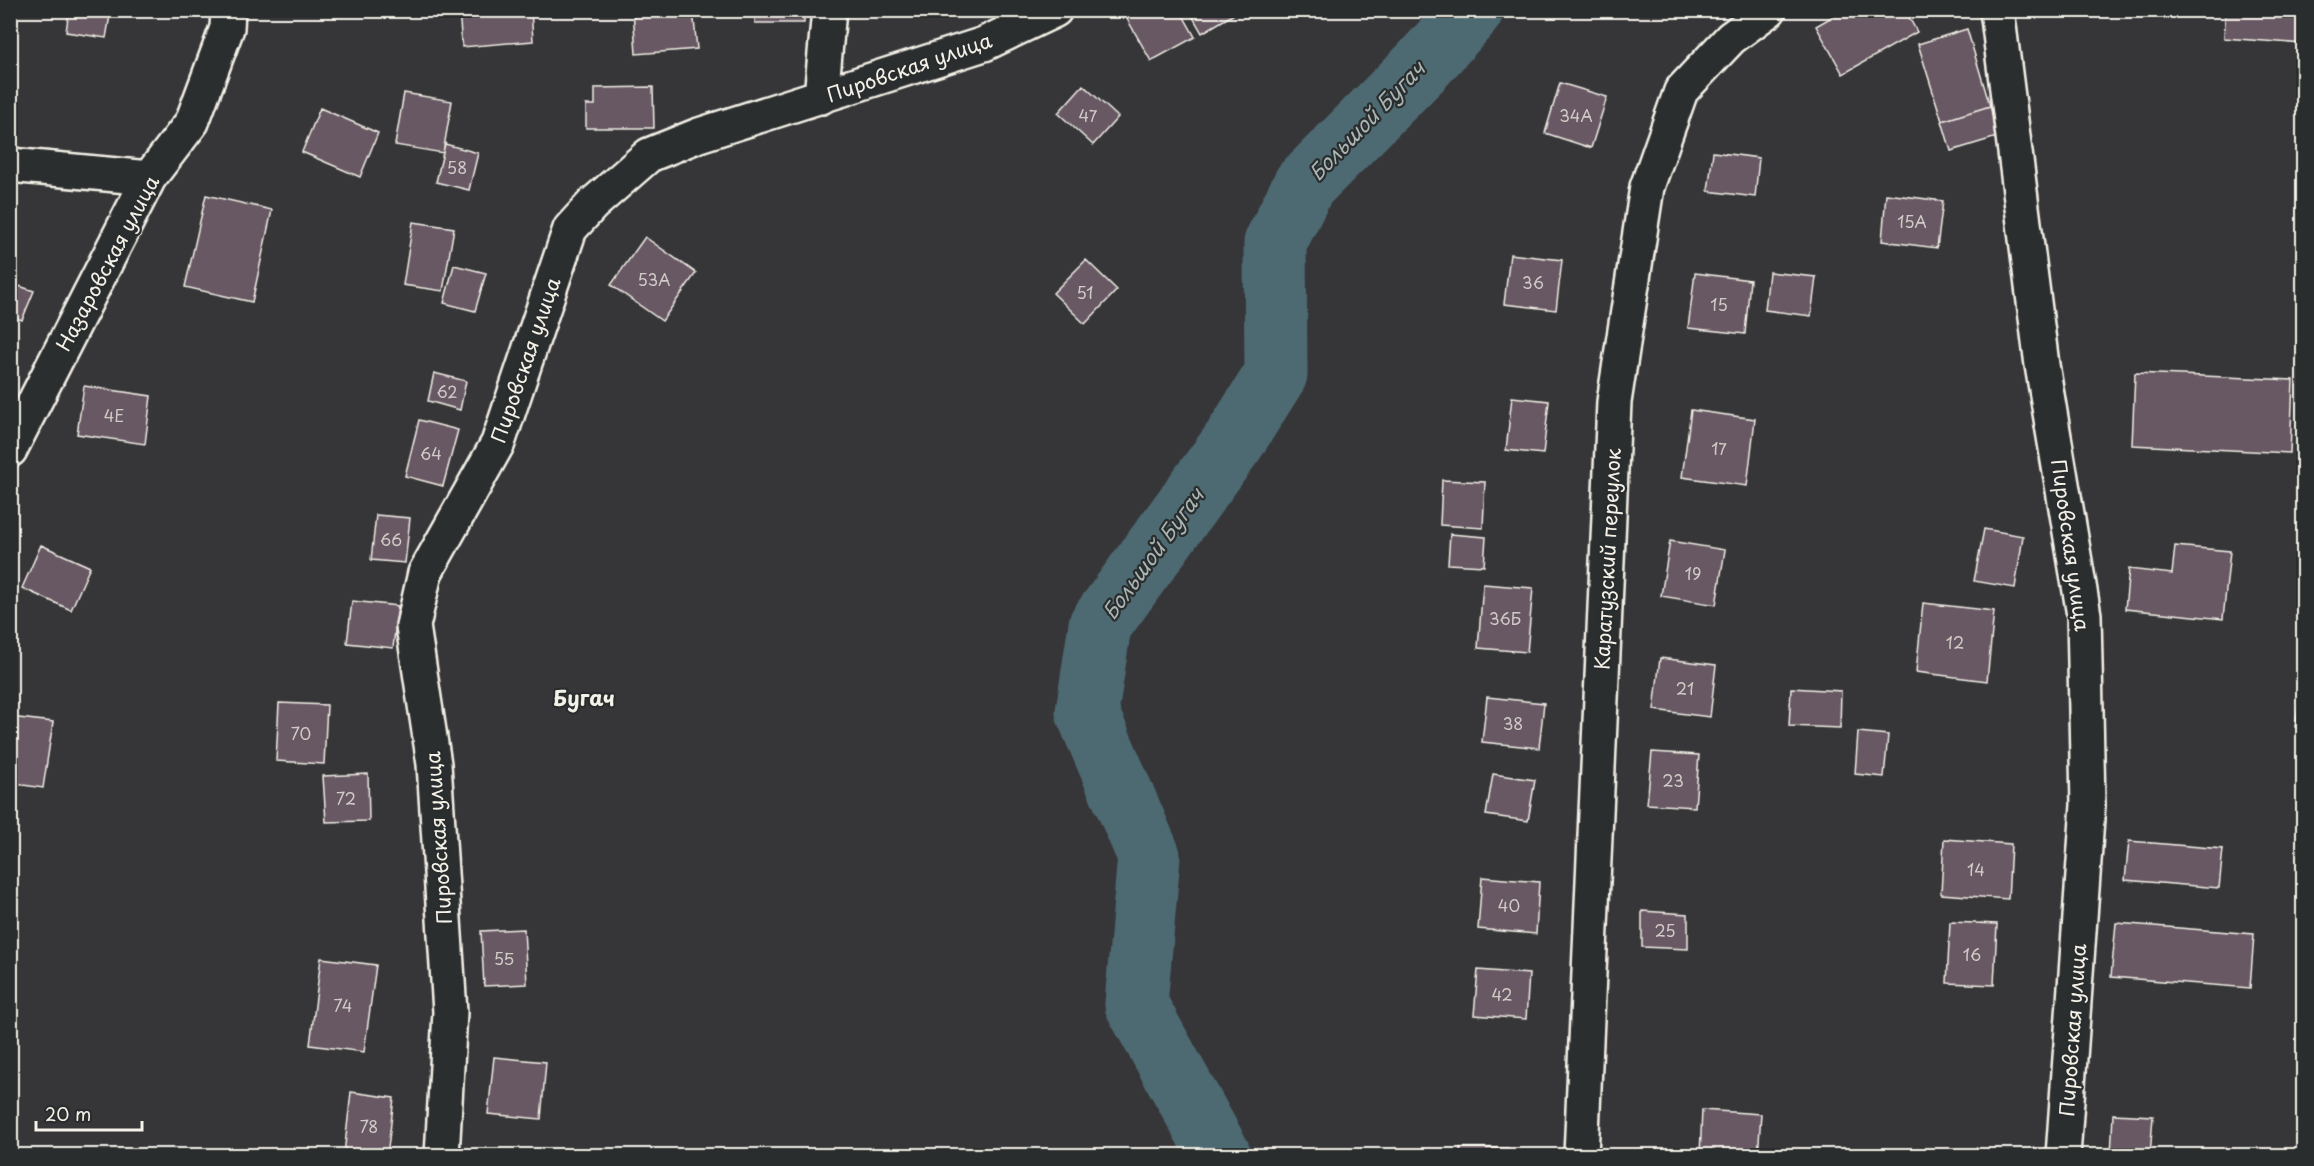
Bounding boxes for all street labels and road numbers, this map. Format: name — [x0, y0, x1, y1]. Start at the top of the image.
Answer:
street label: Пировская улица — [822, 24, 996, 109]
street label: Назаровская улица — [48, 169, 166, 356]
street label: Пировская улица — [483, 273, 568, 447]
street label: Каратузский переулок — [1586, 447, 1628, 671]
street label: Пировская улица — [2044, 457, 2098, 633]
street label: Пировская улица — [417, 750, 459, 925]
street label: Пировская улица — [2051, 942, 2093, 1117]

